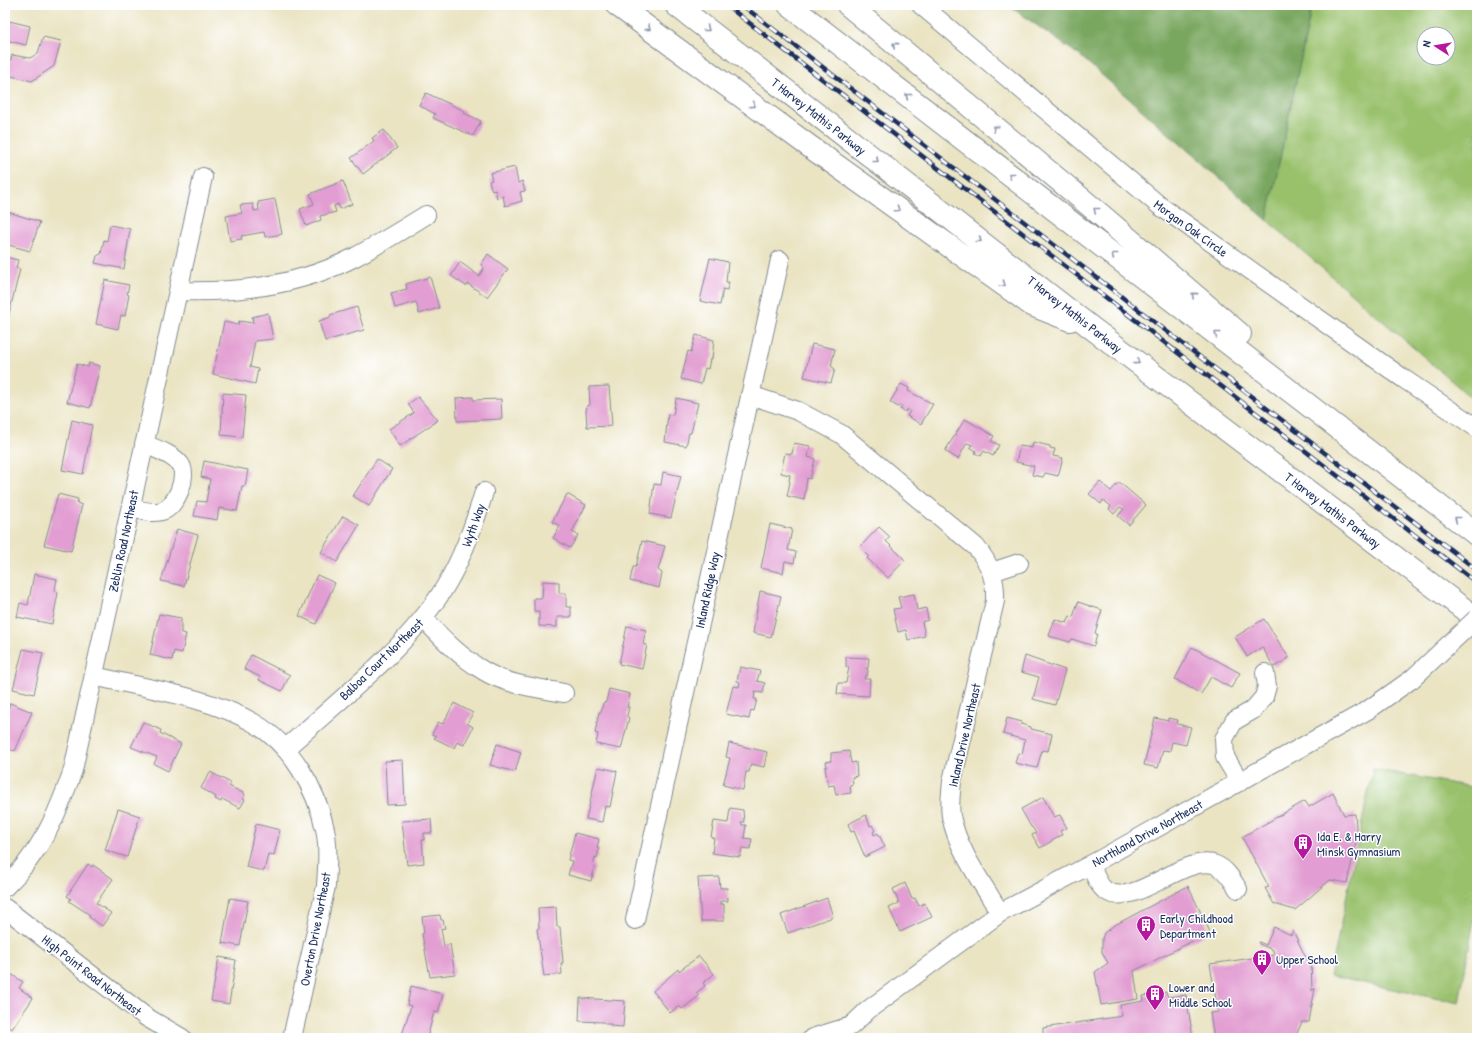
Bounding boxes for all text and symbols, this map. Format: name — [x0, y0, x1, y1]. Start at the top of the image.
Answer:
one-way arrow — [643, 24, 650, 31]
one-way arrow — [703, 24, 710, 31]
north arrow — [1416, 26, 1456, 66]
text: N — [1419, 39, 1434, 48]
one-way arrow — [893, 42, 900, 49]
street label: T Harvey Mathis Parkway — [768, 73, 871, 159]
one-way arrow — [905, 94, 912, 101]
one-way arrow — [748, 100, 755, 107]
one-way arrow — [993, 125, 1000, 132]
one-way arrow — [872, 156, 879, 163]
one-way arrow — [1008, 173, 1015, 180]
street label: Morgan Oak Circle — [1150, 195, 1232, 261]
one-way arrow — [893, 204, 900, 211]
one-way arrow — [1093, 208, 1100, 215]
one-way arrow — [974, 235, 981, 242]
one-way arrow — [1111, 252, 1118, 259]
street label: T Harvey Mathis Parkway — [1024, 271, 1127, 357]
one-way arrow — [999, 279, 1006, 286]
one-way arrow — [1192, 293, 1199, 300]
one-way arrow — [1214, 332, 1221, 339]
one-way arrow — [1133, 358, 1140, 365]
street label: T Harvey Mathis Parkway — [1281, 468, 1385, 552]
street label: Zeblin Road Northeast — [103, 488, 143, 593]
street label: Wyth Way — [457, 500, 489, 549]
one-way arrow — [1454, 517, 1461, 524]
street label: Inland Ridge Way — [690, 550, 724, 630]
street label: Balboa Court Northeast — [335, 614, 427, 704]
street label: Inland Drive Northeast — [943, 681, 985, 789]
street label: Northland Drive Northeast — [1088, 795, 1206, 871]
place label: Ida E. & Harry Minsk Gymnasium — [1317, 827, 1401, 860]
building icon: Ida E. & Harry Minsk Gymnasium — [1292, 832, 1314, 860]
street label: Overton Drive Northeast — [295, 870, 335, 987]
place label: Early Childhood Department — [1160, 909, 1233, 942]
building icon: Early Childhood Department — [1135, 914, 1157, 942]
street label: High Point Road Northeast — [38, 930, 146, 1020]
building icon: Upper School — [1251, 948, 1273, 976]
place label: Upper School — [1276, 950, 1338, 968]
place label: Lower and Middle School — [1169, 978, 1232, 1011]
building icon: Lower and Middle School — [1144, 983, 1166, 1011]

